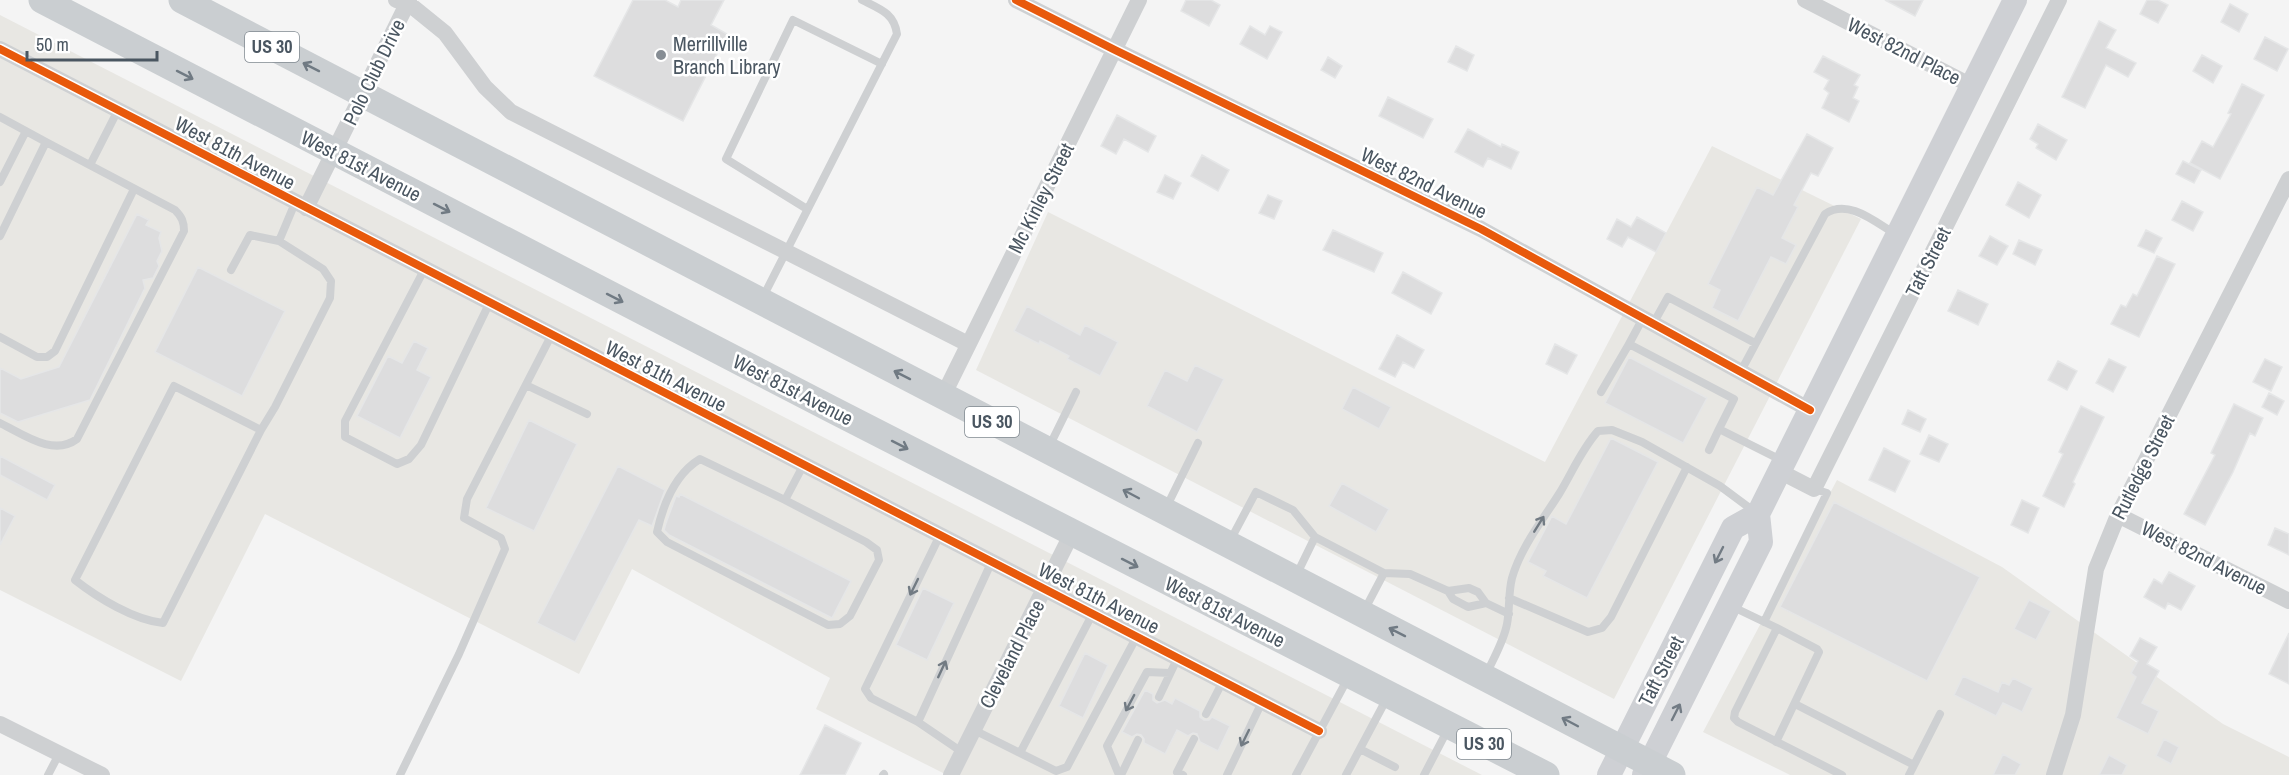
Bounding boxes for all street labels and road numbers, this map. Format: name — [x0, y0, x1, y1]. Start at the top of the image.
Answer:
street label: West 82nd Place — [1843, 10, 1965, 91]
street label: Polo Club Drive — [336, 14, 411, 129]
road number: US 30 — [245, 32, 299, 62]
street label: West 81th Avenue — [170, 110, 300, 196]
street label: West 81st Avenue — [296, 124, 426, 207]
street label: Mc Kinley Street — [1001, 138, 1080, 258]
street label: West 82nd Avenue — [1357, 140, 1492, 225]
street label: Taft Street — [1898, 222, 1957, 301]
street label: West 81th Avenue — [601, 333, 731, 418]
street label: West 81st Avenue — [728, 348, 858, 431]
road number: US 30 — [965, 407, 1019, 437]
street label: Rutledge Street — [2105, 409, 2181, 524]
street label: West 82nd Avenue — [2137, 514, 2271, 601]
street label: West 81th Avenue — [1034, 555, 1164, 640]
street label: West 81st Avenue — [1160, 570, 1290, 653]
street label: Cleveland Place — [973, 595, 1050, 713]
street label: Taft Street — [1631, 631, 1690, 710]
road number: US 30 — [1457, 729, 1511, 759]

